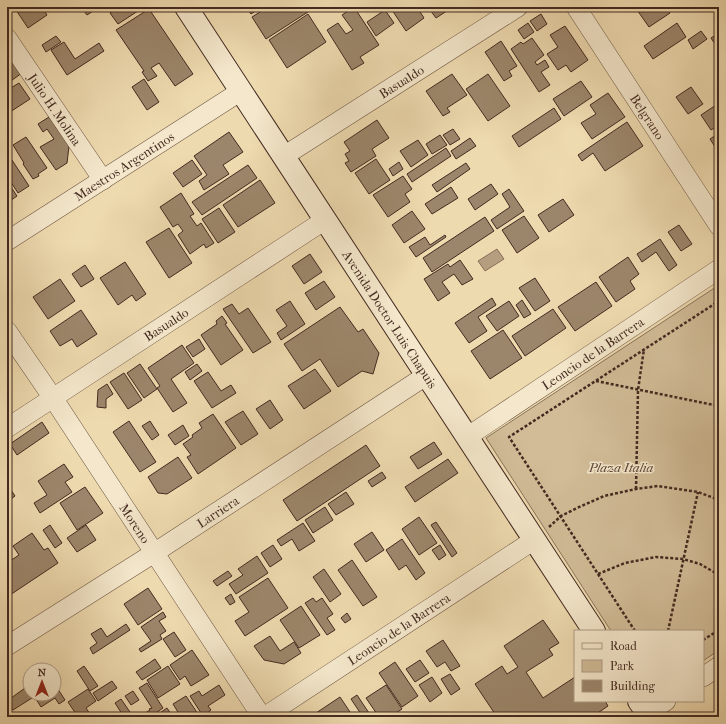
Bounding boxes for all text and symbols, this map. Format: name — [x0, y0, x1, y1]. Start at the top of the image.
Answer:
street label: Basualdo — [376, 62, 427, 101]
street label: Julio H. Molina — [25, 70, 85, 149]
street label: Belgrano — [627, 91, 668, 143]
street label: Maestros Argentinos — [72, 129, 177, 204]
street label: Avenida Doctor Luis Chapuis — [339, 247, 440, 391]
street label: Basualdo — [141, 304, 192, 344]
street label: Leoncio de la Barrera — [539, 314, 648, 393]
park label: Plaza Italia — [588, 460, 654, 475]
street label: Larriera — [194, 492, 242, 531]
street label: Moreno — [116, 501, 153, 546]
street label: Leoncio de la Barrera — [345, 590, 454, 668]
legend — [574, 630, 704, 702]
text: Road — [610, 639, 637, 653]
text: Park — [610, 659, 635, 673]
north arrow — [22, 662, 62, 702]
text: N — [38, 666, 47, 679]
text: Building — [610, 679, 655, 693]

